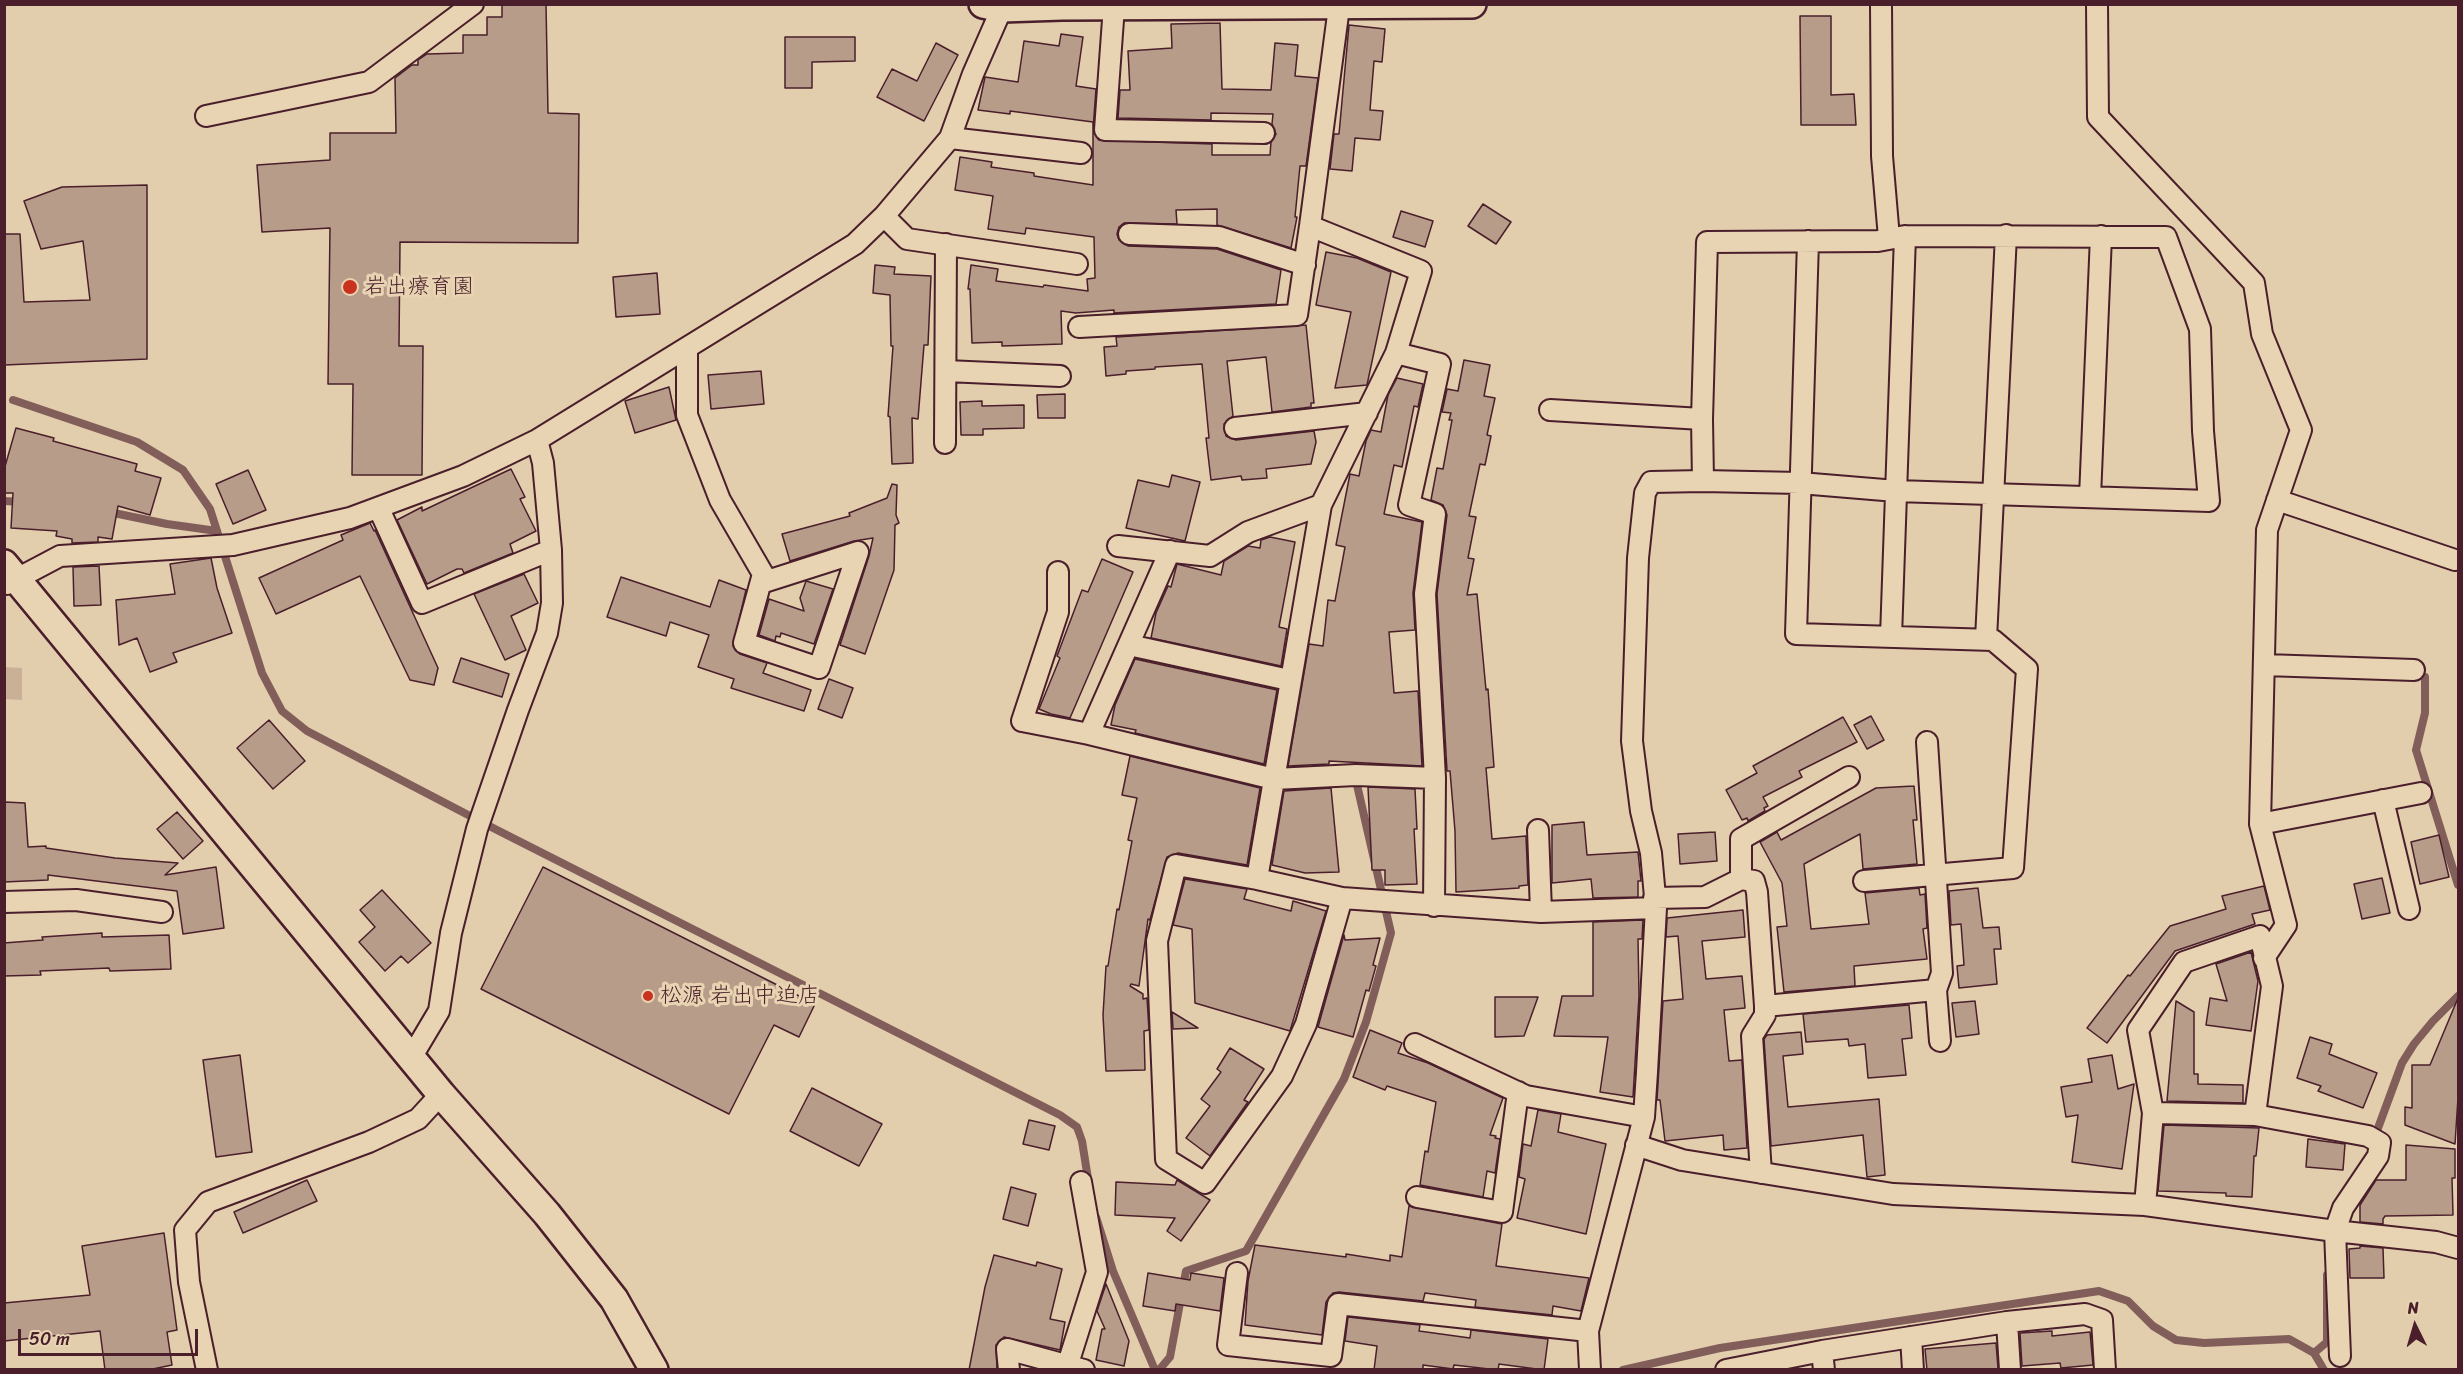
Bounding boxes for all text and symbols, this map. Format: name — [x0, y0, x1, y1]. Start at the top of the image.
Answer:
place label: 岩出療育園 — [364, 274, 474, 300]
marker: 岩出療育園 — [341, 278, 359, 296]
place label: 松源 岩出中迫店 — [660, 983, 820, 1009]
marker: 松源 岩出中迫店 — [641, 989, 655, 1003]
text: N — [2407, 1293, 2420, 1322]
north arrow — [2385, 1296, 2445, 1356]
scale bar — [21, 1317, 201, 1355]
text: 50 m — [29, 1323, 70, 1355]

